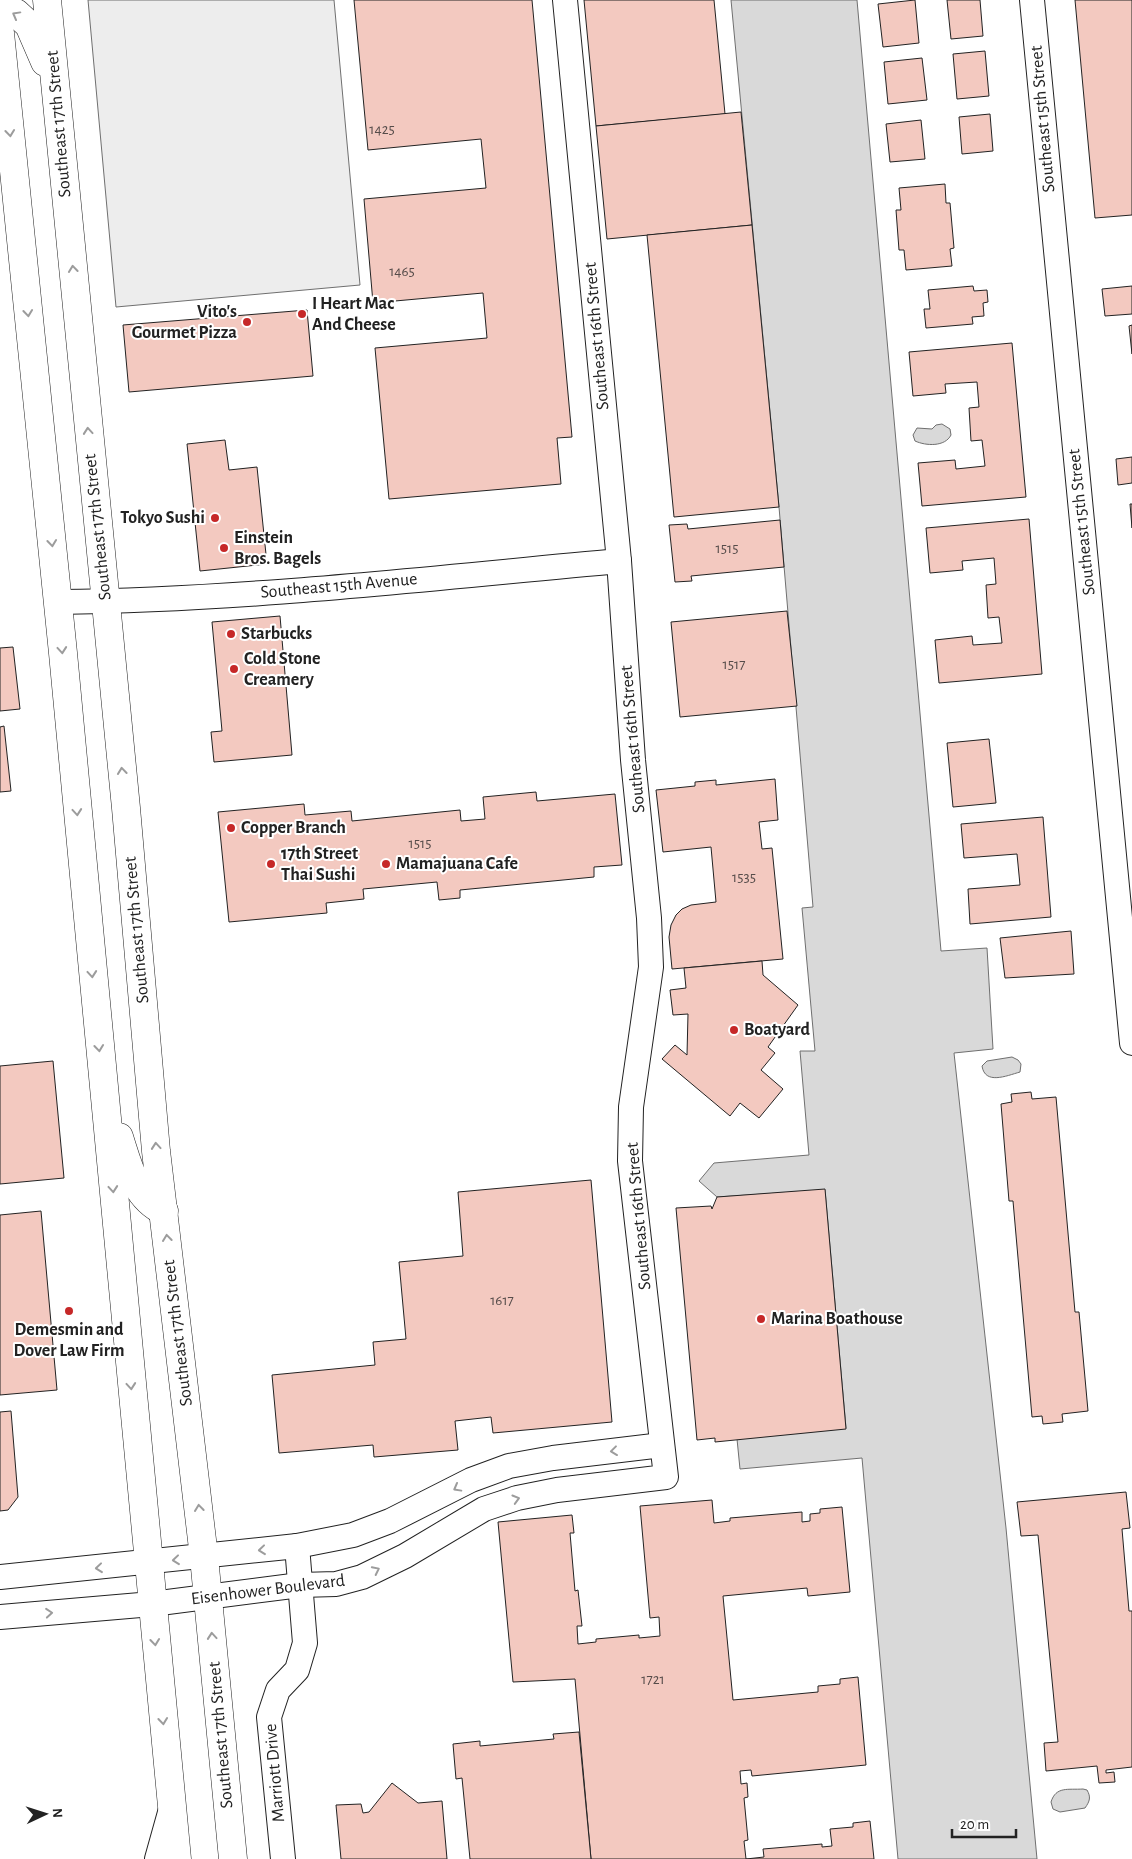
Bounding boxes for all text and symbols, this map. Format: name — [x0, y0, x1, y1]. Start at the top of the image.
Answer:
one-way arrow — [12, 11, 21, 21]
street label: Southeast 15th Street — [1028, 45, 1058, 193]
street label: Southeast 17th Street — [44, 50, 74, 198]
house number: 1425 — [369, 122, 395, 137]
one-way arrow — [4, 130, 15, 138]
street label: Southeast 16th Street — [582, 261, 612, 411]
house number: 1465 — [389, 264, 415, 279]
one-way arrow — [68, 265, 79, 273]
place label: I Heart Mac And Cheese — [312, 295, 396, 334]
place label: Vito's Gourmet Pizza — [132, 303, 237, 342]
marker: I Heart Mac And Cheese — [296, 308, 308, 320]
one-way arrow — [22, 309, 33, 317]
marker: Vito's Gourmet Pizza — [241, 316, 253, 328]
one-way arrow — [83, 427, 94, 435]
street label: Southeast 15th Street — [1065, 448, 1099, 596]
street label: Southeast 17th Street — [81, 453, 115, 601]
place label: Tokyo Sushi — [120, 509, 205, 527]
marker: Tokyo Sushi — [209, 512, 221, 524]
place label: Einstein Bros. Bagels — [234, 529, 321, 568]
one-way arrow — [46, 539, 57, 547]
house number: 1515 — [716, 541, 738, 556]
marker: Einstein Bros. Bagels — [218, 542, 230, 554]
street label: Southeast 15th Avenue — [260, 570, 418, 602]
place label: Starbucks — [241, 625, 312, 643]
marker: Starbucks — [225, 628, 237, 640]
one-way arrow — [57, 647, 68, 655]
place label: Cold Stone Creamery — [244, 650, 321, 689]
house number: 1517 — [723, 657, 745, 672]
marker: Cold Stone Creamery — [228, 663, 240, 675]
street label: Southeast 16th Street — [618, 664, 648, 814]
one-way arrow — [117, 767, 128, 775]
one-way arrow — [71, 808, 82, 816]
place label: Copper Branch — [241, 819, 346, 837]
marker: Copper Branch — [225, 822, 237, 834]
house number: 1515 — [409, 836, 431, 851]
place label: 17th Street Thai Sushi — [281, 845, 358, 884]
place label: Mamajuana Cafe — [396, 855, 518, 873]
street label: Southeast 17th Street — [122, 856, 152, 1004]
marker: 17th Street Thai Sushi — [265, 858, 277, 870]
marker: Mamajuana Cafe — [380, 858, 392, 870]
house number: 1535 — [732, 870, 756, 885]
one-way arrow — [86, 970, 97, 978]
place label: Boatyard — [744, 1021, 811, 1039]
marker: Boatyard — [728, 1024, 740, 1036]
one-way arrow — [93, 1044, 104, 1052]
one-way arrow — [151, 1141, 162, 1149]
street label: Southeast 16th Street — [624, 1141, 654, 1291]
one-way arrow — [107, 1185, 118, 1193]
one-way arrow — [162, 1234, 173, 1242]
street label: Southeast 17th Street — [160, 1259, 196, 1407]
house number: 1617 — [490, 1293, 514, 1308]
marker: Demesmin and Dover Law Firm — [63, 1305, 75, 1317]
place label: Marina Boathouse — [771, 1310, 903, 1328]
marker: Marina Boathouse — [755, 1313, 767, 1325]
place label: Demesmin and Dover Law Firm — [14, 1321, 124, 1360]
one-way arrow — [125, 1383, 136, 1391]
one-way arrow — [610, 1445, 618, 1456]
one-way arrow — [453, 1481, 462, 1491]
one-way arrow — [511, 1494, 520, 1504]
one-way arrow — [194, 1504, 205, 1512]
one-way arrow — [258, 1544, 266, 1555]
one-way arrow — [172, 1554, 180, 1565]
one-way arrow — [95, 1562, 103, 1573]
one-way arrow — [371, 1566, 380, 1576]
street label: Eisenhower Boulevard — [190, 1572, 346, 1608]
one-way arrow — [45, 1608, 53, 1619]
one-way arrow — [207, 1632, 218, 1640]
one-way arrow — [150, 1639, 161, 1647]
street label: Southeast 17th Street — [206, 1661, 236, 1809]
house number: 1721 — [641, 1672, 665, 1687]
one-way arrow — [157, 1718, 168, 1726]
street label: Marriott Drive — [262, 1723, 288, 1823]
north arrow — [20, 1789, 70, 1839]
scale bar — [952, 1806, 1016, 1838]
text: N — [50, 1808, 64, 1819]
text: 20 m — [960, 1817, 989, 1832]

